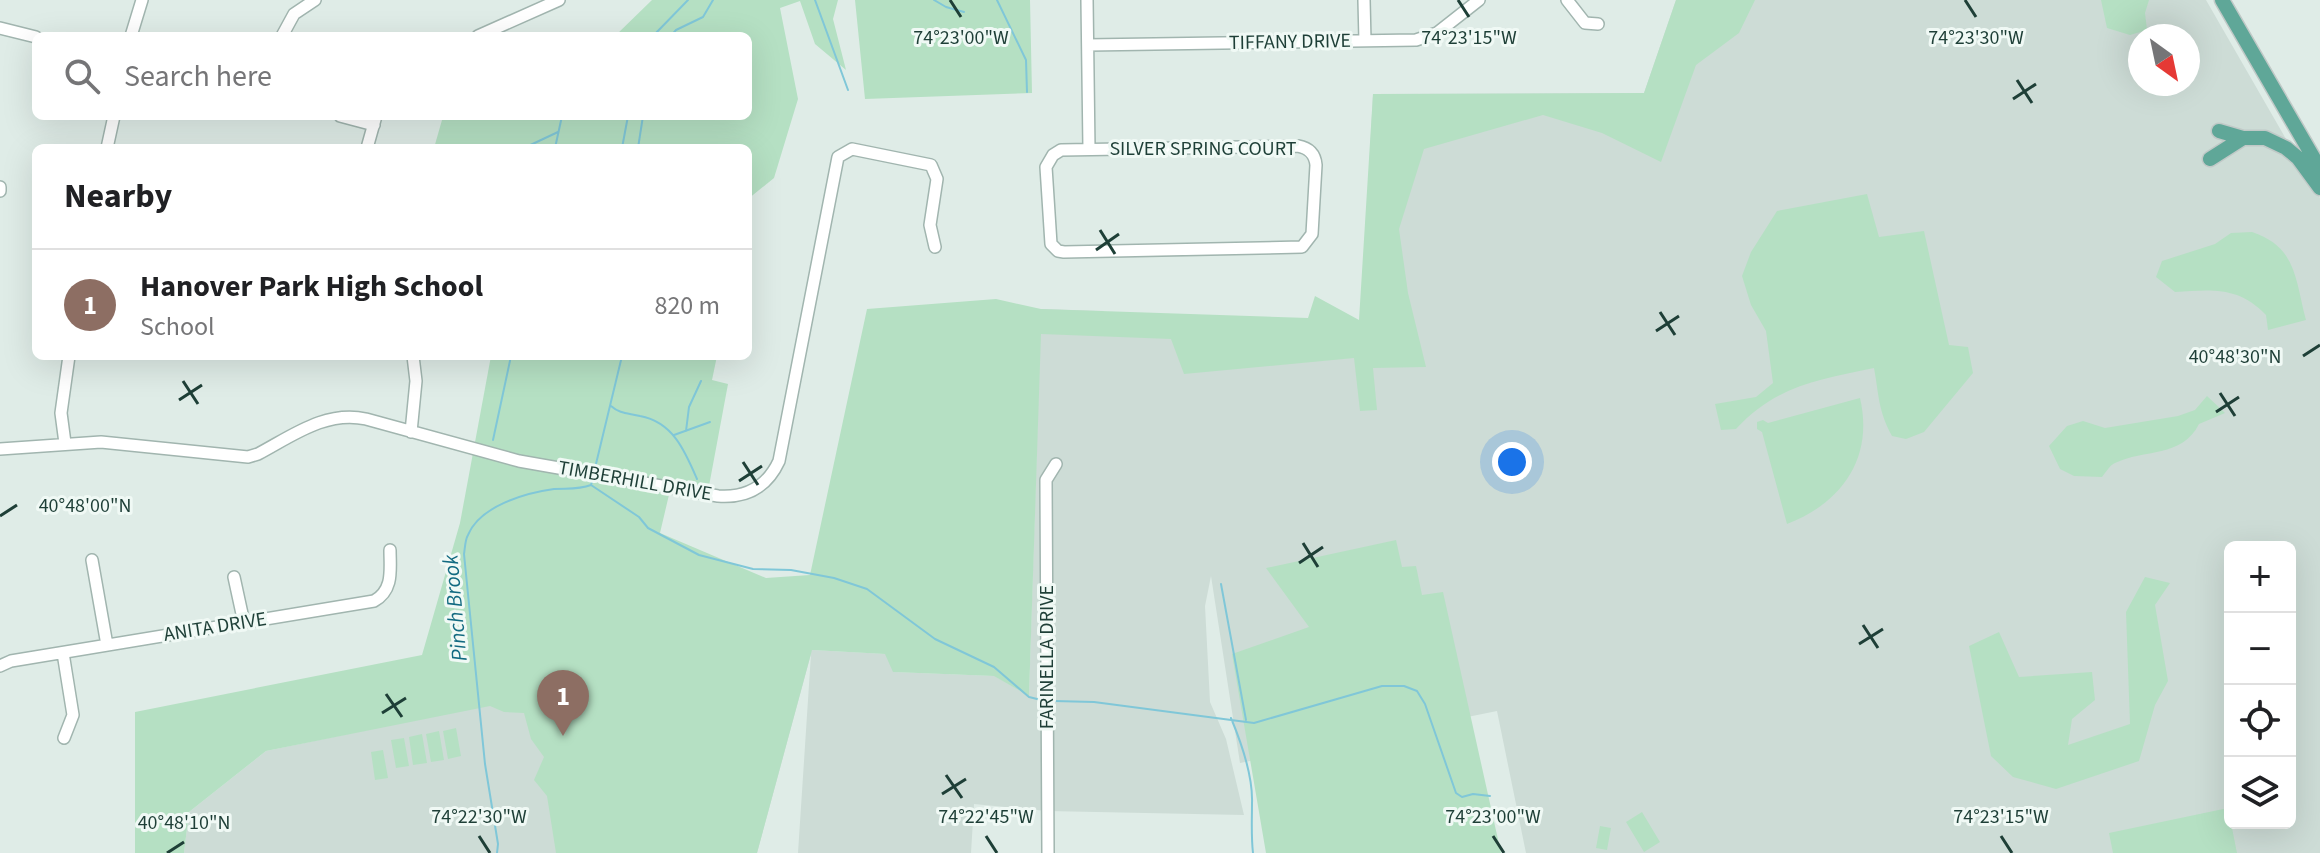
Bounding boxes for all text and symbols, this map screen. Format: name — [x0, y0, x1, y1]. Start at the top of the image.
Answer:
text: 74°23'00"W — [913, 24, 1009, 52]
text: 74°23'15"W — [1421, 24, 1517, 52]
text: 74°23'30"W — [1928, 24, 2024, 52]
north arrow — [2128, 24, 2200, 96]
street label: TIFFANY DRIVE — [1229, 27, 1351, 57]
search box — [32, 32, 752, 120]
icon: search — [60, 54, 104, 98]
text: Search here — [124, 55, 272, 98]
street label: SILVER SPRING COURT — [1109, 135, 1297, 163]
text: Nearby — [64, 172, 172, 221]
text: Hanover Park High School — [140, 265, 483, 308]
text: 1 — [83, 287, 97, 324]
text: 820 m — [654, 287, 720, 324]
text: School — [140, 308, 215, 345]
text: 40°48'30"N — [2189, 343, 2281, 371]
your location — [1492, 442, 1532, 482]
street label: TIMBERHILL DRIVE — [556, 454, 714, 508]
text: 40°48'00"N — [39, 492, 131, 520]
map controls — [2224, 541, 2296, 829]
button: + — [2224, 541, 2296, 613]
water label: Pinch Brook — [434, 553, 476, 663]
street label: FARINELLA DRIVE — [1033, 585, 1061, 729]
street label: ANITA DRIVE — [162, 605, 268, 649]
button: − — [2224, 613, 2296, 685]
pin: 1 — [537, 670, 589, 736]
button: locate — [2224, 685, 2296, 757]
button: layers — [2224, 757, 2296, 829]
text: 74°22'30"W — [431, 803, 527, 831]
text: 74°22'45"W — [938, 803, 1034, 831]
text: 74°23'00"W — [1445, 803, 1541, 831]
text: 74°23'15"W — [1953, 803, 2049, 831]
text: 40°48'10"N — [138, 809, 230, 837]

